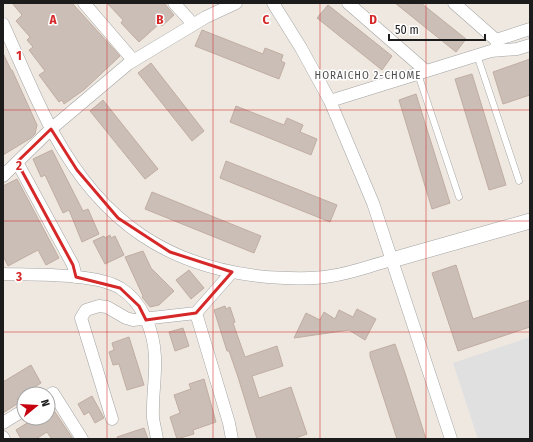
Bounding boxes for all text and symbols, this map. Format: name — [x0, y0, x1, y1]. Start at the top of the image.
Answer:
text: A — [48, 12, 57, 27]
text: B — [156, 12, 164, 27]
text: C — [263, 12, 270, 27]
text: D — [369, 12, 377, 27]
scale bar — [389, 16, 485, 42]
text: 50 m — [395, 23, 419, 37]
text: 1 — [16, 48, 22, 63]
district label: HORAICHO 2-CHOME — [315, 69, 421, 82]
text: 2 — [15, 158, 22, 173]
text: 3 — [15, 269, 22, 284]
north arrow — [16, 386, 56, 426]
text: N — [38, 398, 52, 408]

